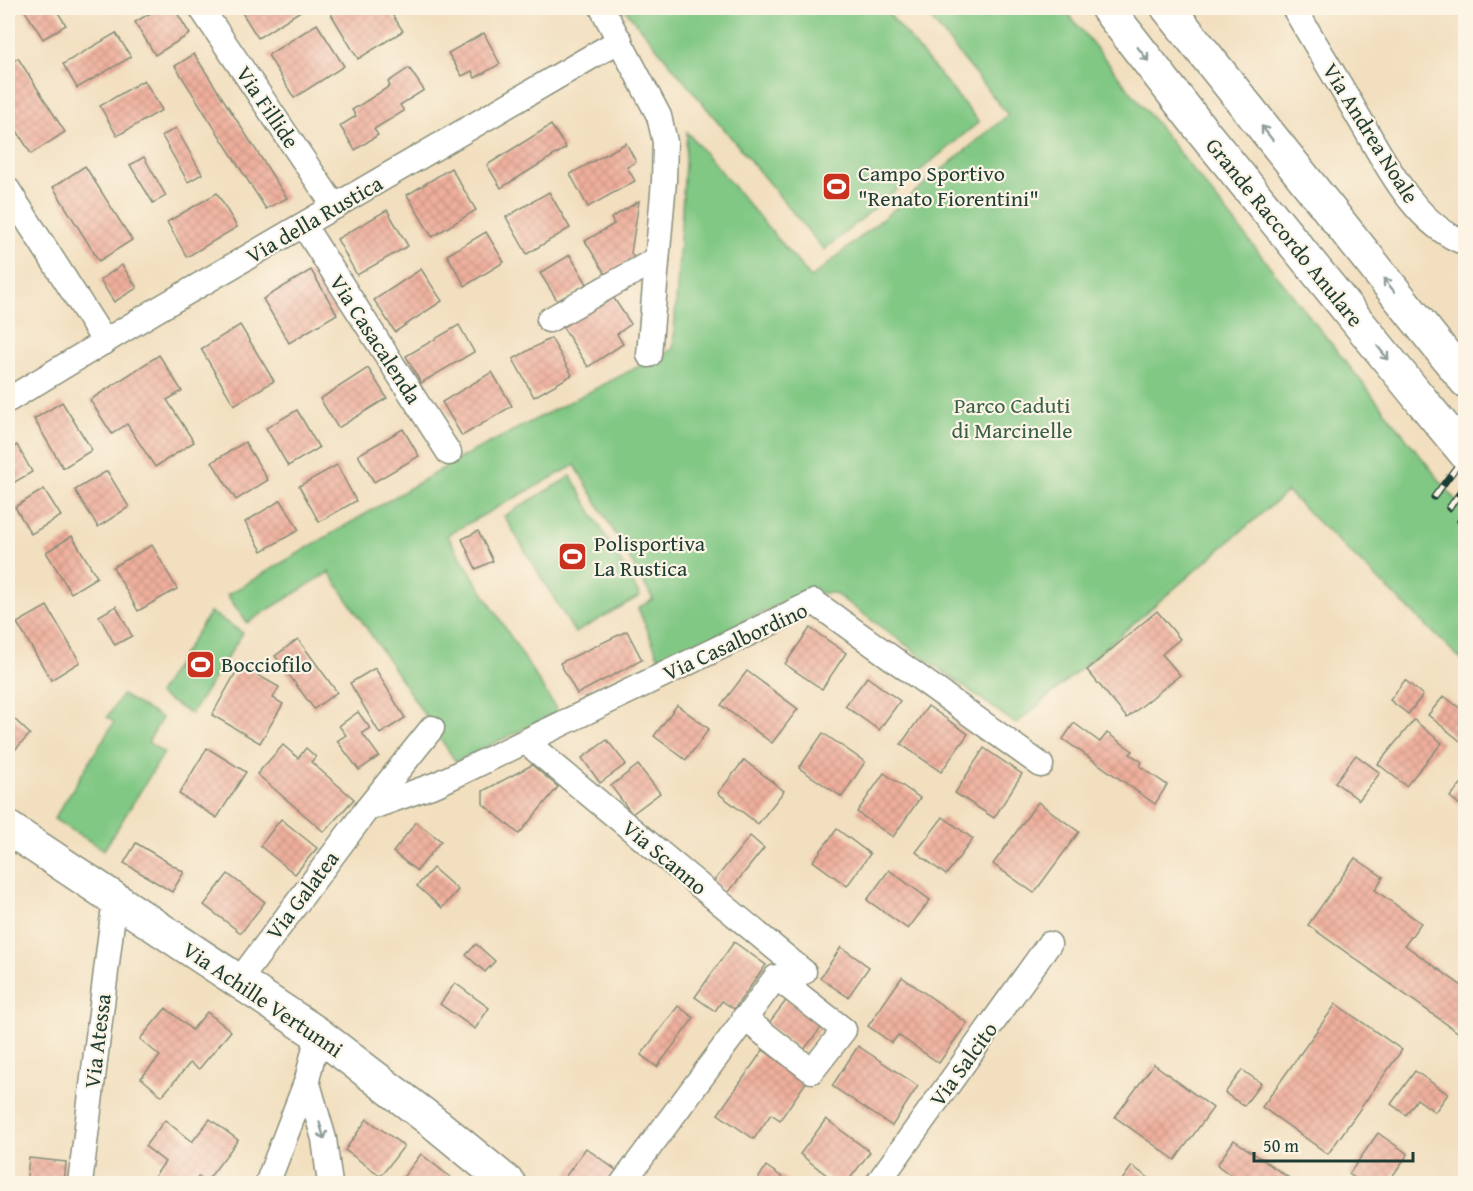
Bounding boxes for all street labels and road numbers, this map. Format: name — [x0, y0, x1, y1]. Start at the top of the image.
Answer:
street label: Via Andrea Noale — [1315, 57, 1427, 209]
street label: Via Fillide — [229, 59, 307, 155]
street label: Grande Raccordo Anulare — [1199, 131, 1371, 333]
street label: Via della Rustica — [240, 167, 389, 271]
street label: Via Casacalenda — [322, 268, 430, 410]
street label: Via Casalbordino — [657, 593, 813, 689]
street label: Via Scanno — [615, 812, 715, 902]
street label: Via Galatea — [258, 843, 347, 946]
street label: Via Achille Vertunni — [176, 933, 350, 1065]
street label: Via Atessa — [75, 991, 119, 1090]
street label: Via Salcito — [921, 1015, 1005, 1113]

